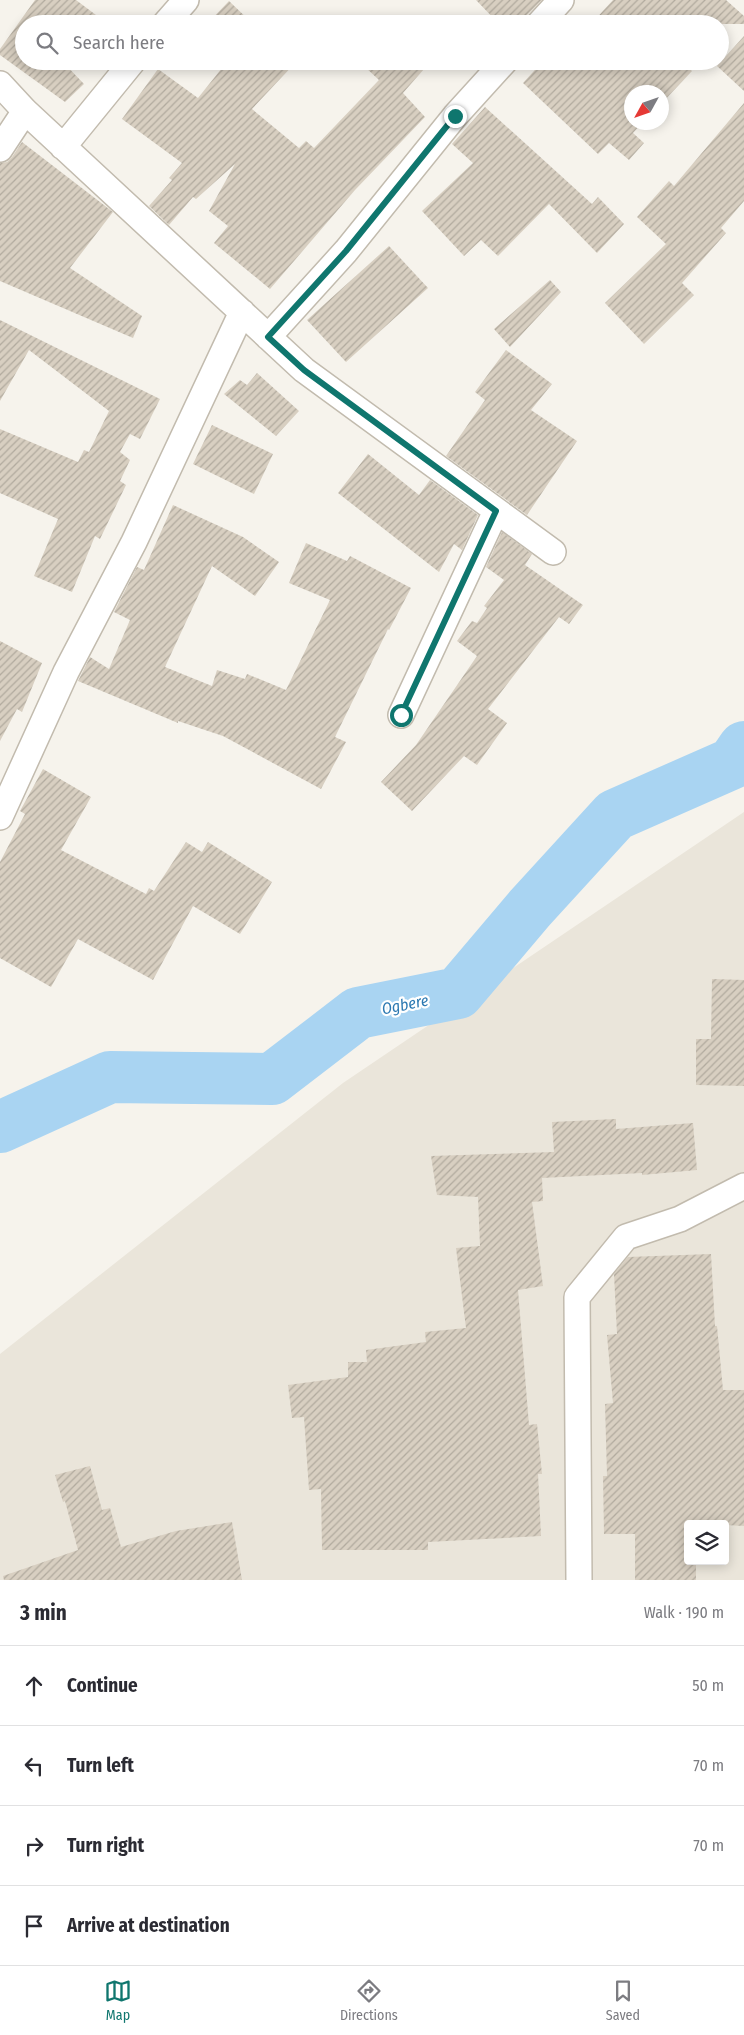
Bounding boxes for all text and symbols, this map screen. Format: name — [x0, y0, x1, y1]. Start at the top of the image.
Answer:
search box — [15, 15, 729, 70]
icon: search — [33, 29, 61, 57]
text: Search here — [73, 31, 165, 54]
north arrow — [624, 85, 669, 130]
route end — [444, 105, 467, 128]
route start — [390, 704, 413, 727]
water label: Ogbere — [380, 991, 430, 1018]
map controls — [684, 1520, 729, 1565]
button: layers — [684, 1520, 729, 1565]
text: 3 min — [20, 1600, 67, 1626]
text: Walk · 190 m — [644, 1603, 724, 1622]
icon: ahead — [20, 1672, 48, 1700]
text: Continue — [67, 1674, 138, 1697]
text: 50 m — [692, 1676, 724, 1695]
icon: left — [20, 1752, 48, 1780]
text: Turn left — [67, 1754, 134, 1777]
text: 70 m — [693, 1756, 724, 1775]
icon: right — [20, 1832, 48, 1860]
text: Turn right — [67, 1834, 144, 1857]
text: 70 m — [693, 1836, 724, 1855]
icon: arrive — [20, 1912, 48, 1940]
text: Arrive at destination — [67, 1914, 230, 1937]
tab: Map — [104, 1977, 132, 2024]
tab: Directions — [340, 1977, 398, 2024]
tab: Saved — [606, 1977, 640, 2024]

